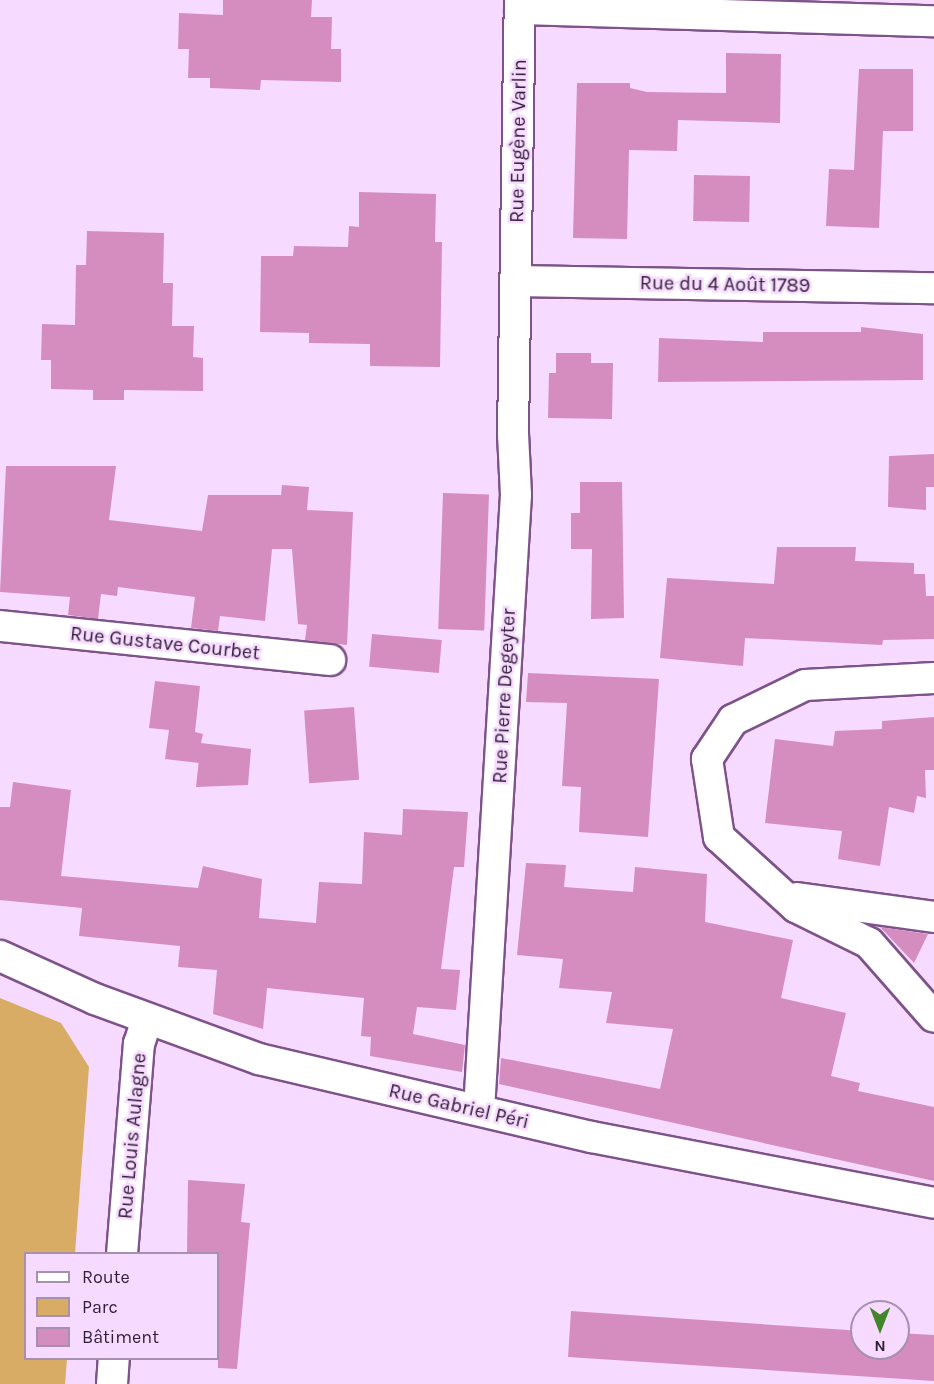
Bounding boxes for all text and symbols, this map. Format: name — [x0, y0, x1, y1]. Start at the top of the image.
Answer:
street label: Rue Eugène Varlin — [505, 59, 531, 223]
street label: Rue du 4 Août 1789 — [639, 271, 811, 297]
street label: Rue Pierre Degeyter — [487, 608, 521, 784]
street label: Rue Gustave Courbet — [69, 621, 261, 665]
street label: Rue Louis Aulagne — [113, 1052, 151, 1220]
street label: Rue Gabriel Péri — [386, 1078, 532, 1134]
legend — [24, 1252, 219, 1360]
text: Route — [82, 1266, 130, 1288]
text: Parc — [82, 1296, 118, 1318]
north arrow — [850, 1300, 910, 1360]
text: Bâtiment — [82, 1326, 159, 1348]
text: N — [874, 1337, 886, 1356]

